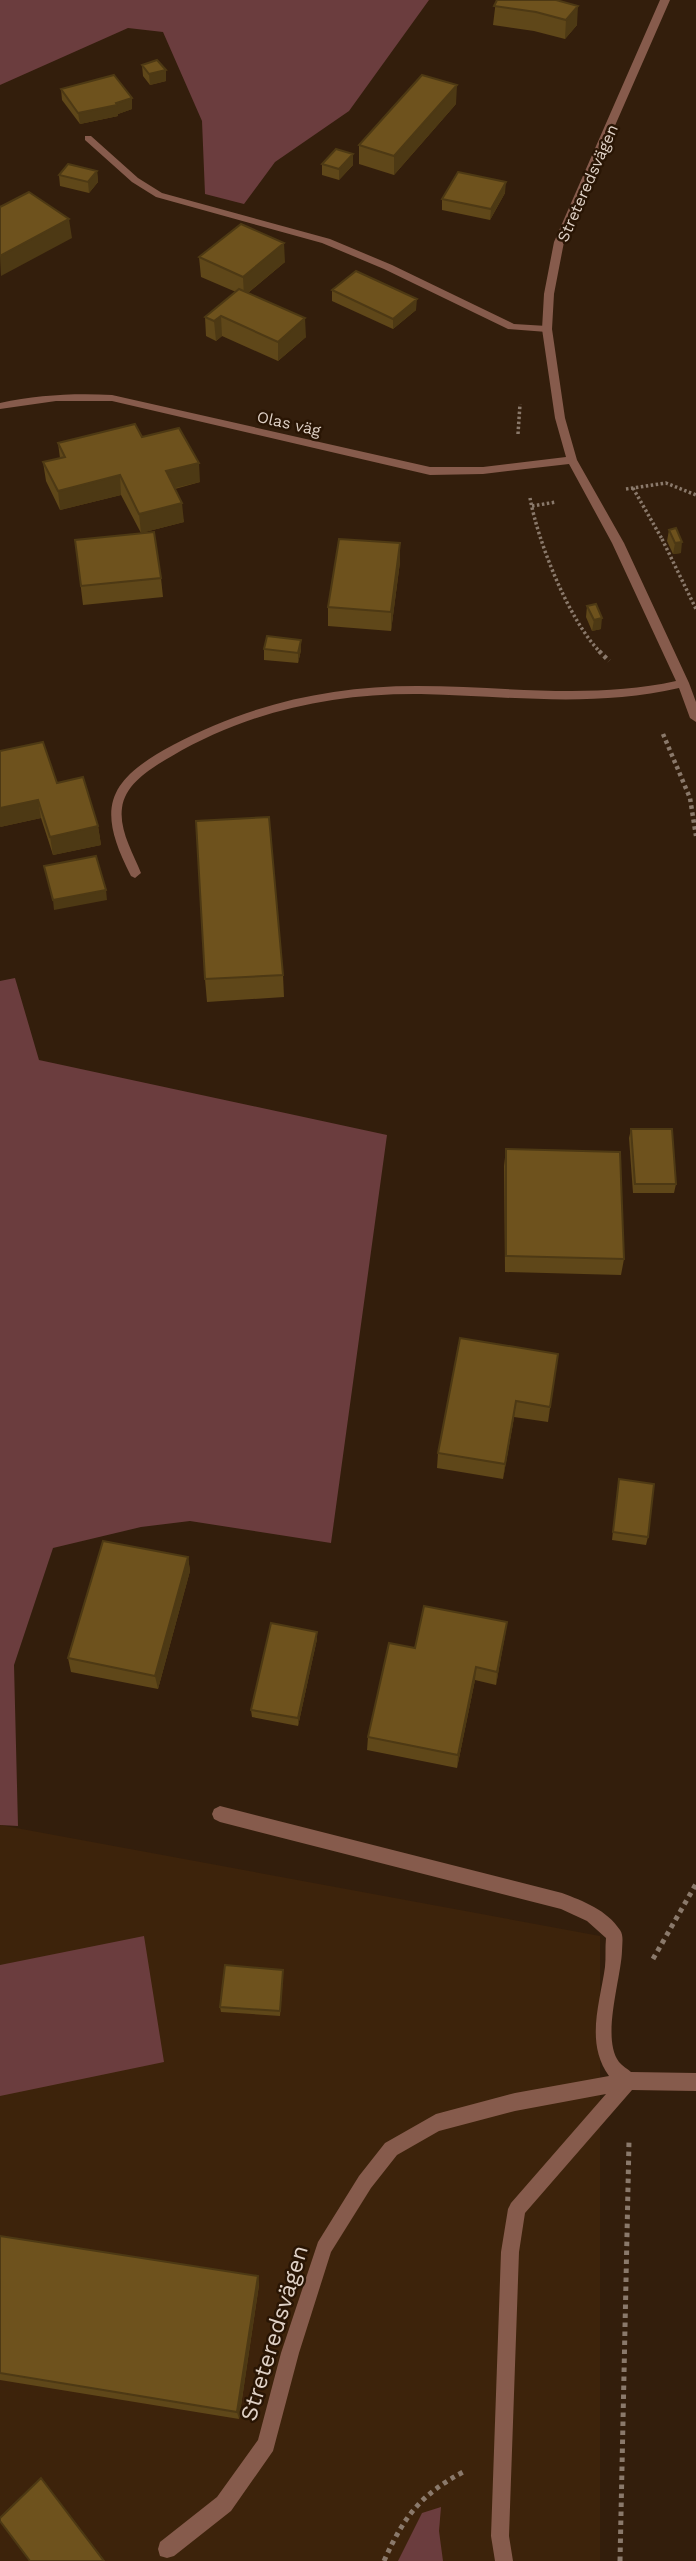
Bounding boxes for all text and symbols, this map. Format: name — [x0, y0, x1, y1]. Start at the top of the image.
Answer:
street label: Streteredsvägen — [553, 121, 622, 245]
street label: Olas väg — [255, 407, 323, 440]
street label: Streteredsvägen — [235, 2242, 314, 2424]

